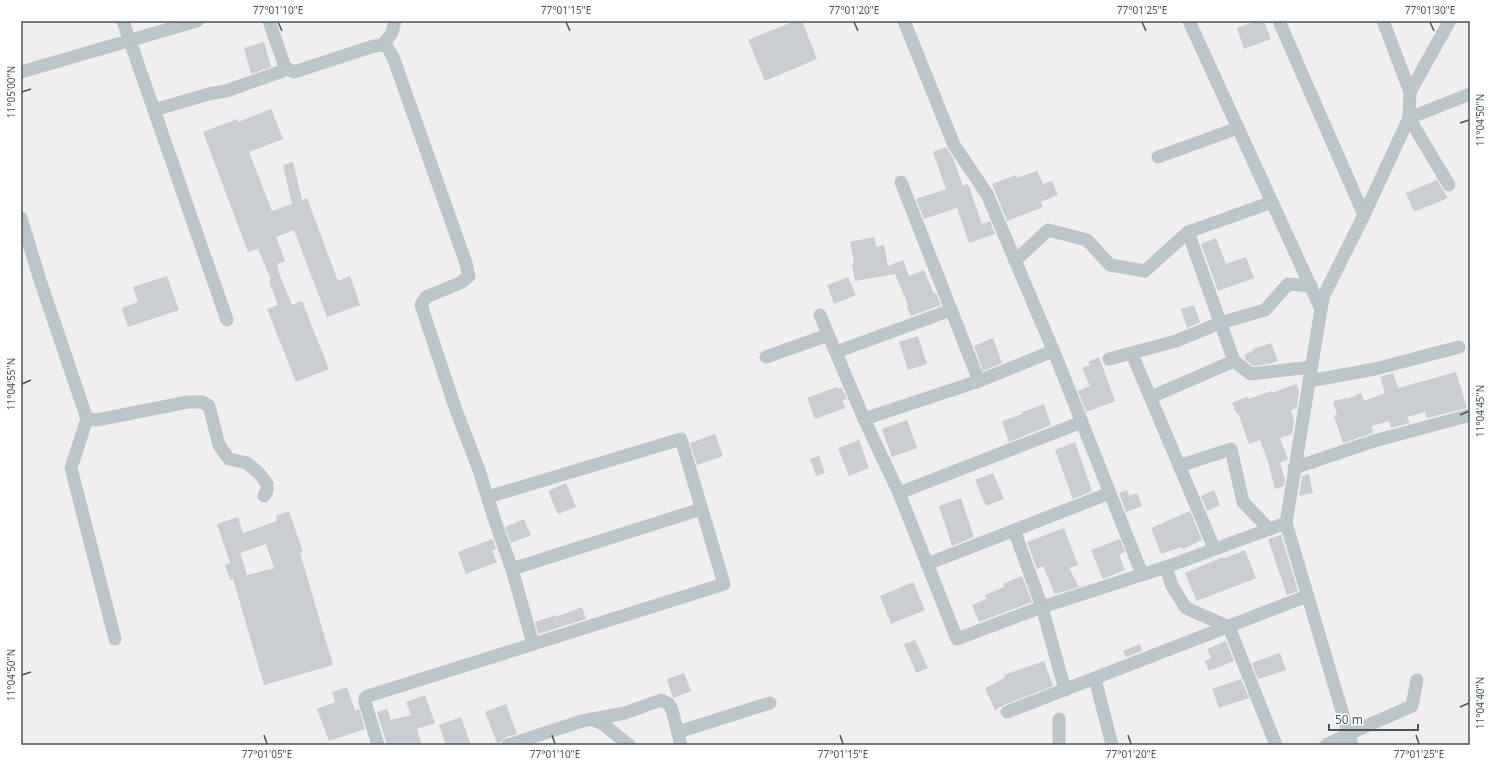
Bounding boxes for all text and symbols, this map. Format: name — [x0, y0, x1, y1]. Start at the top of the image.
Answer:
text: 77°01'10"E — [253, 3, 303, 17]
text: 77°01'15"E — [541, 3, 591, 17]
text: 77°01'20"E — [829, 3, 879, 17]
text: 77°01'25"E — [1117, 3, 1167, 17]
text: 77°01'30"E — [1405, 3, 1455, 17]
text: 11°05'00"N — [4, 66, 18, 118]
text: 11°04'50"N — [1473, 94, 1487, 146]
text: 11°04'55"N — [4, 358, 18, 410]
text: 11°04'45"N — [1473, 385, 1487, 437]
text: 11°04'50"N — [4, 649, 18, 701]
text: 11°04'40"N — [1473, 677, 1487, 729]
scale bar — [1329, 706, 1418, 732]
text: 50 m — [1335, 711, 1363, 728]
text: 77°01'05"E — [242, 747, 292, 761]
text: 77°01'10"E — [530, 747, 580, 761]
text: 77°01'15"E — [818, 747, 868, 761]
text: 77°01'20"E — [1106, 747, 1156, 761]
text: 77°01'25"E — [1394, 747, 1444, 761]

